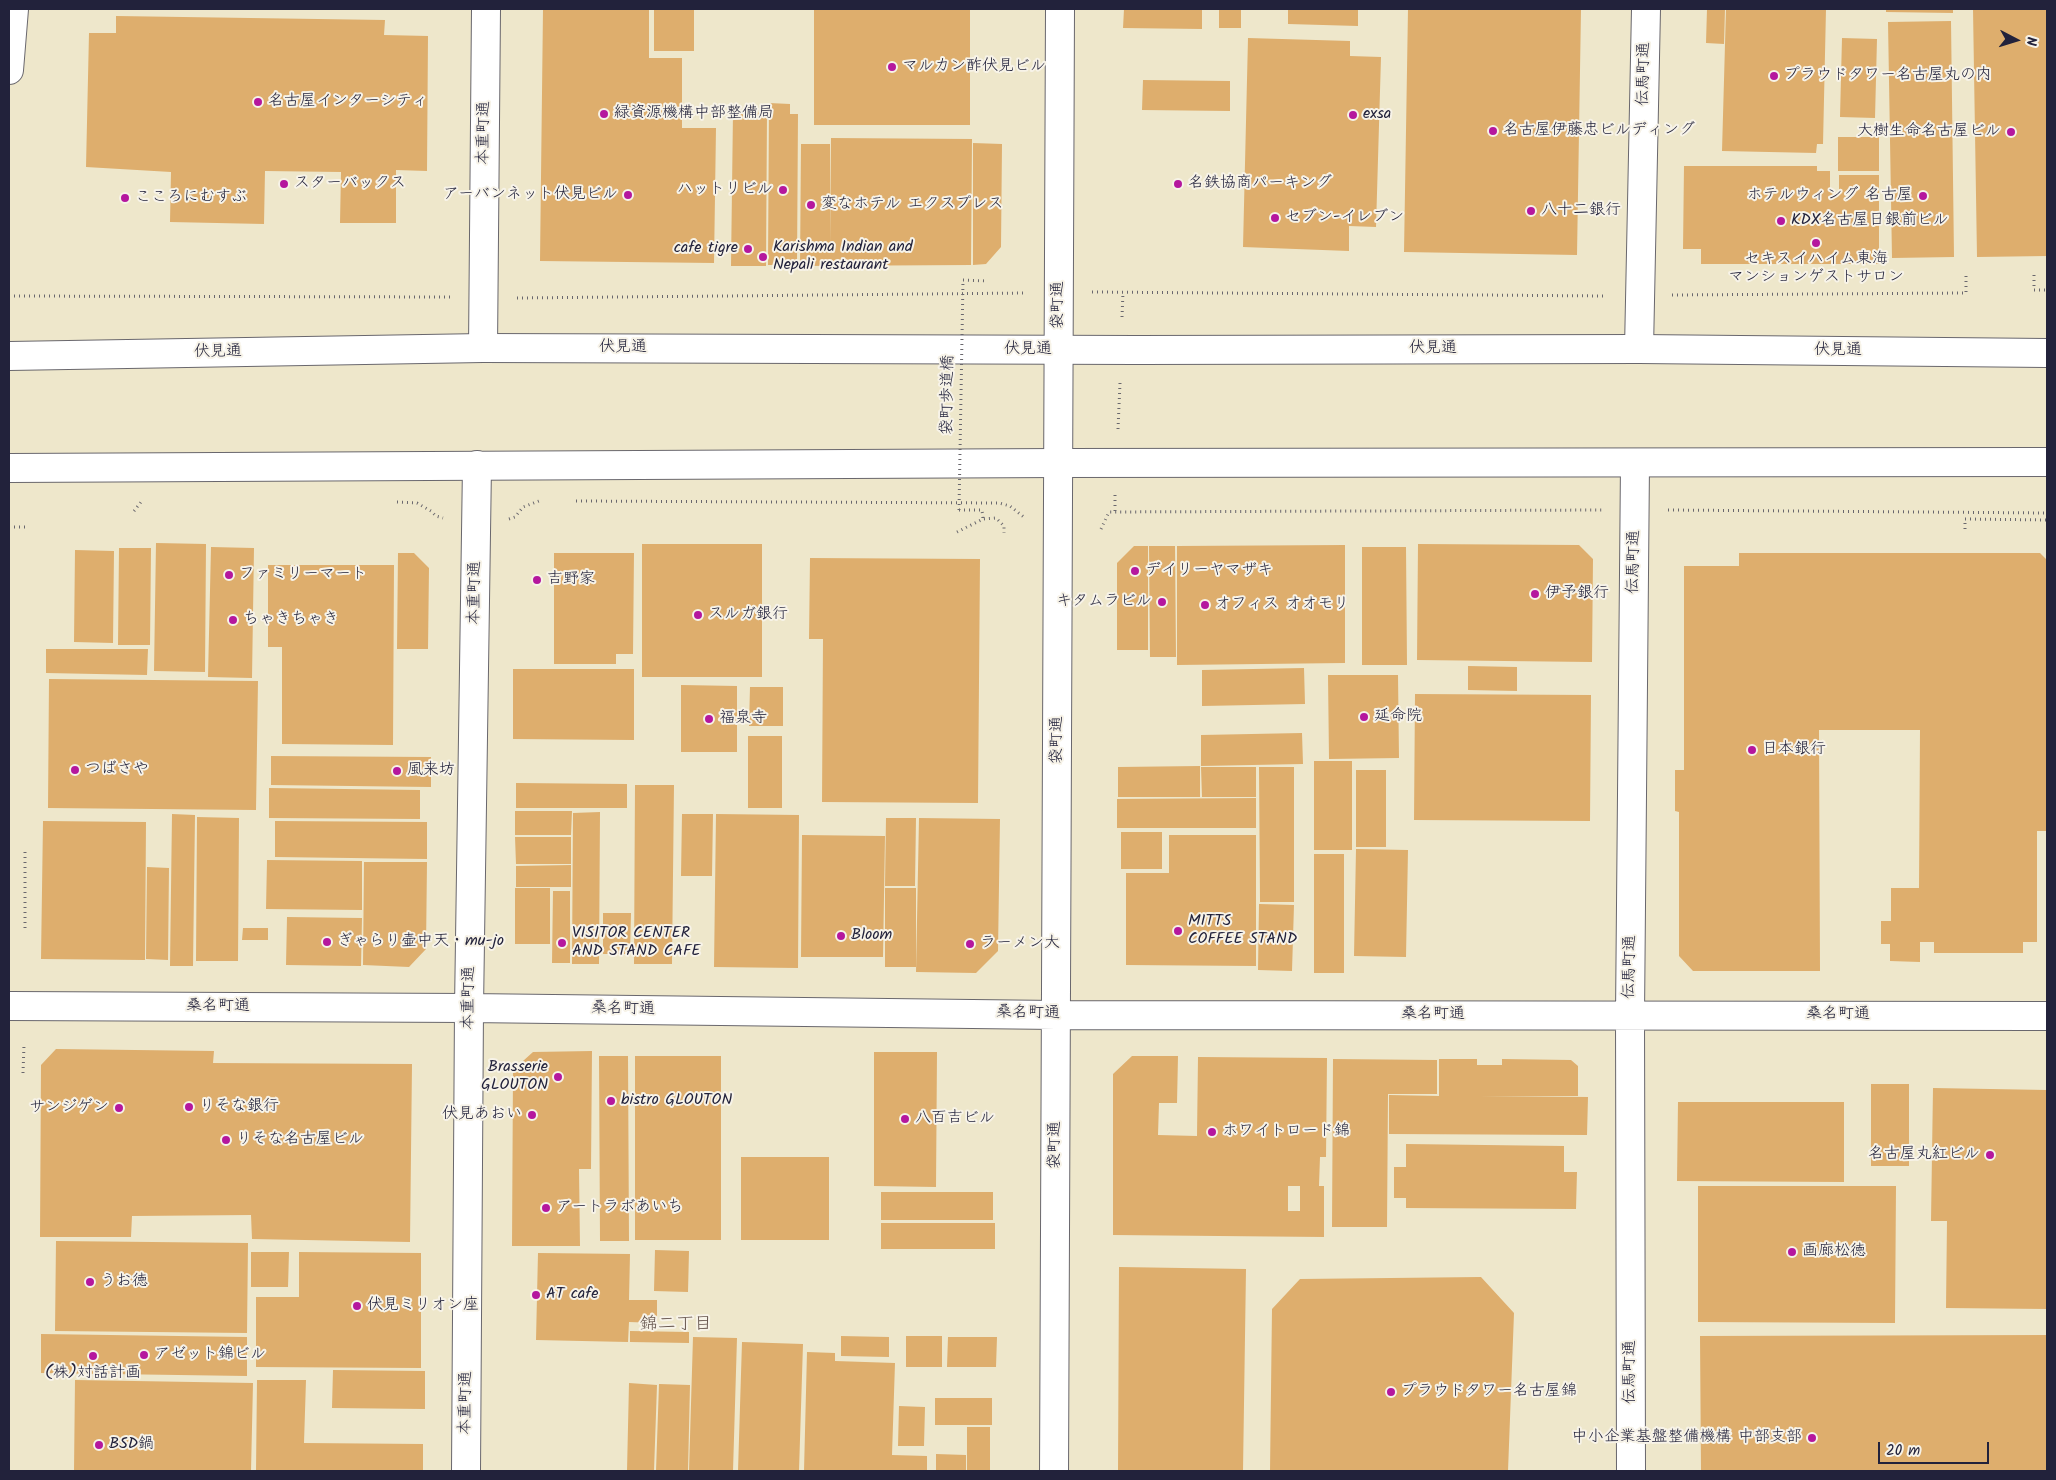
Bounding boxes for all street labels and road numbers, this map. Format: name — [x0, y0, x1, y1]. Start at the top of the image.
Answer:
street label: 伝馬町通 — [1635, 42, 1655, 106]
street label: 本重町通 — [475, 101, 495, 165]
street label: 袋町通 — [1049, 281, 1069, 329]
street label: 伏見通 — [599, 338, 647, 358]
street label: 伏見通 — [1409, 339, 1457, 359]
street label: 伏見通 — [1004, 340, 1052, 360]
street label: 伏見通 — [1814, 341, 1862, 361]
street label: 伏見通 — [194, 343, 242, 363]
street label: 袋町歩道橋 — [939, 355, 959, 435]
street label: 伝馬町通 — [1625, 530, 1645, 594]
street label: 本重町通 — [466, 561, 486, 625]
street label: 袋町通 — [1048, 716, 1068, 764]
street label: 伝馬町通 — [1621, 935, 1641, 999]
street label: 本重町通 — [460, 966, 480, 1030]
street label: 桑名町通 — [186, 997, 250, 1017]
street label: 桑名町通 — [591, 1000, 655, 1020]
street label: 桑名町通 — [996, 1004, 1060, 1024]
street label: 桑名町通 — [1401, 1005, 1465, 1025]
street label: 桑名町通 — [1806, 1005, 1870, 1025]
street label: 袋町通 — [1046, 1121, 1066, 1169]
street label: 伝馬町通 — [1621, 1340, 1641, 1404]
street label: 本重町通 — [457, 1371, 477, 1435]

